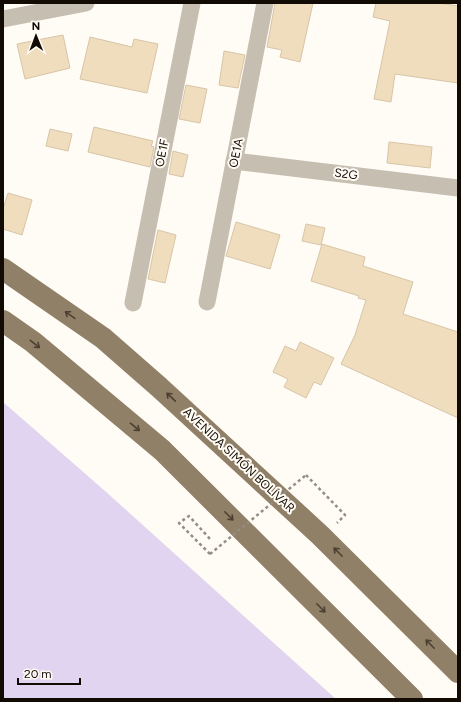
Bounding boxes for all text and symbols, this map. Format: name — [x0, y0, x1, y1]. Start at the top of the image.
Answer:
north arrow — [16, 16, 56, 56]
text: N — [31, 20, 40, 33]
street label: OE1A — [226, 137, 246, 169]
street label: OE1F — [152, 138, 172, 168]
street label: S2G — [334, 166, 358, 182]
one-way arrow — [65, 311, 76, 319]
one-way arrow — [30, 339, 41, 348]
one-way arrow — [166, 393, 176, 402]
street label: AVENIDA SIMÓN BOLÍVAR — [181, 405, 297, 515]
one-way arrow — [130, 422, 140, 431]
one-way arrow — [224, 511, 234, 521]
one-way arrow — [333, 547, 343, 557]
one-way arrow — [316, 603, 326, 613]
one-way arrow — [425, 639, 435, 649]
scale bar — [18, 660, 80, 686]
text: 20 m — [24, 667, 52, 681]

